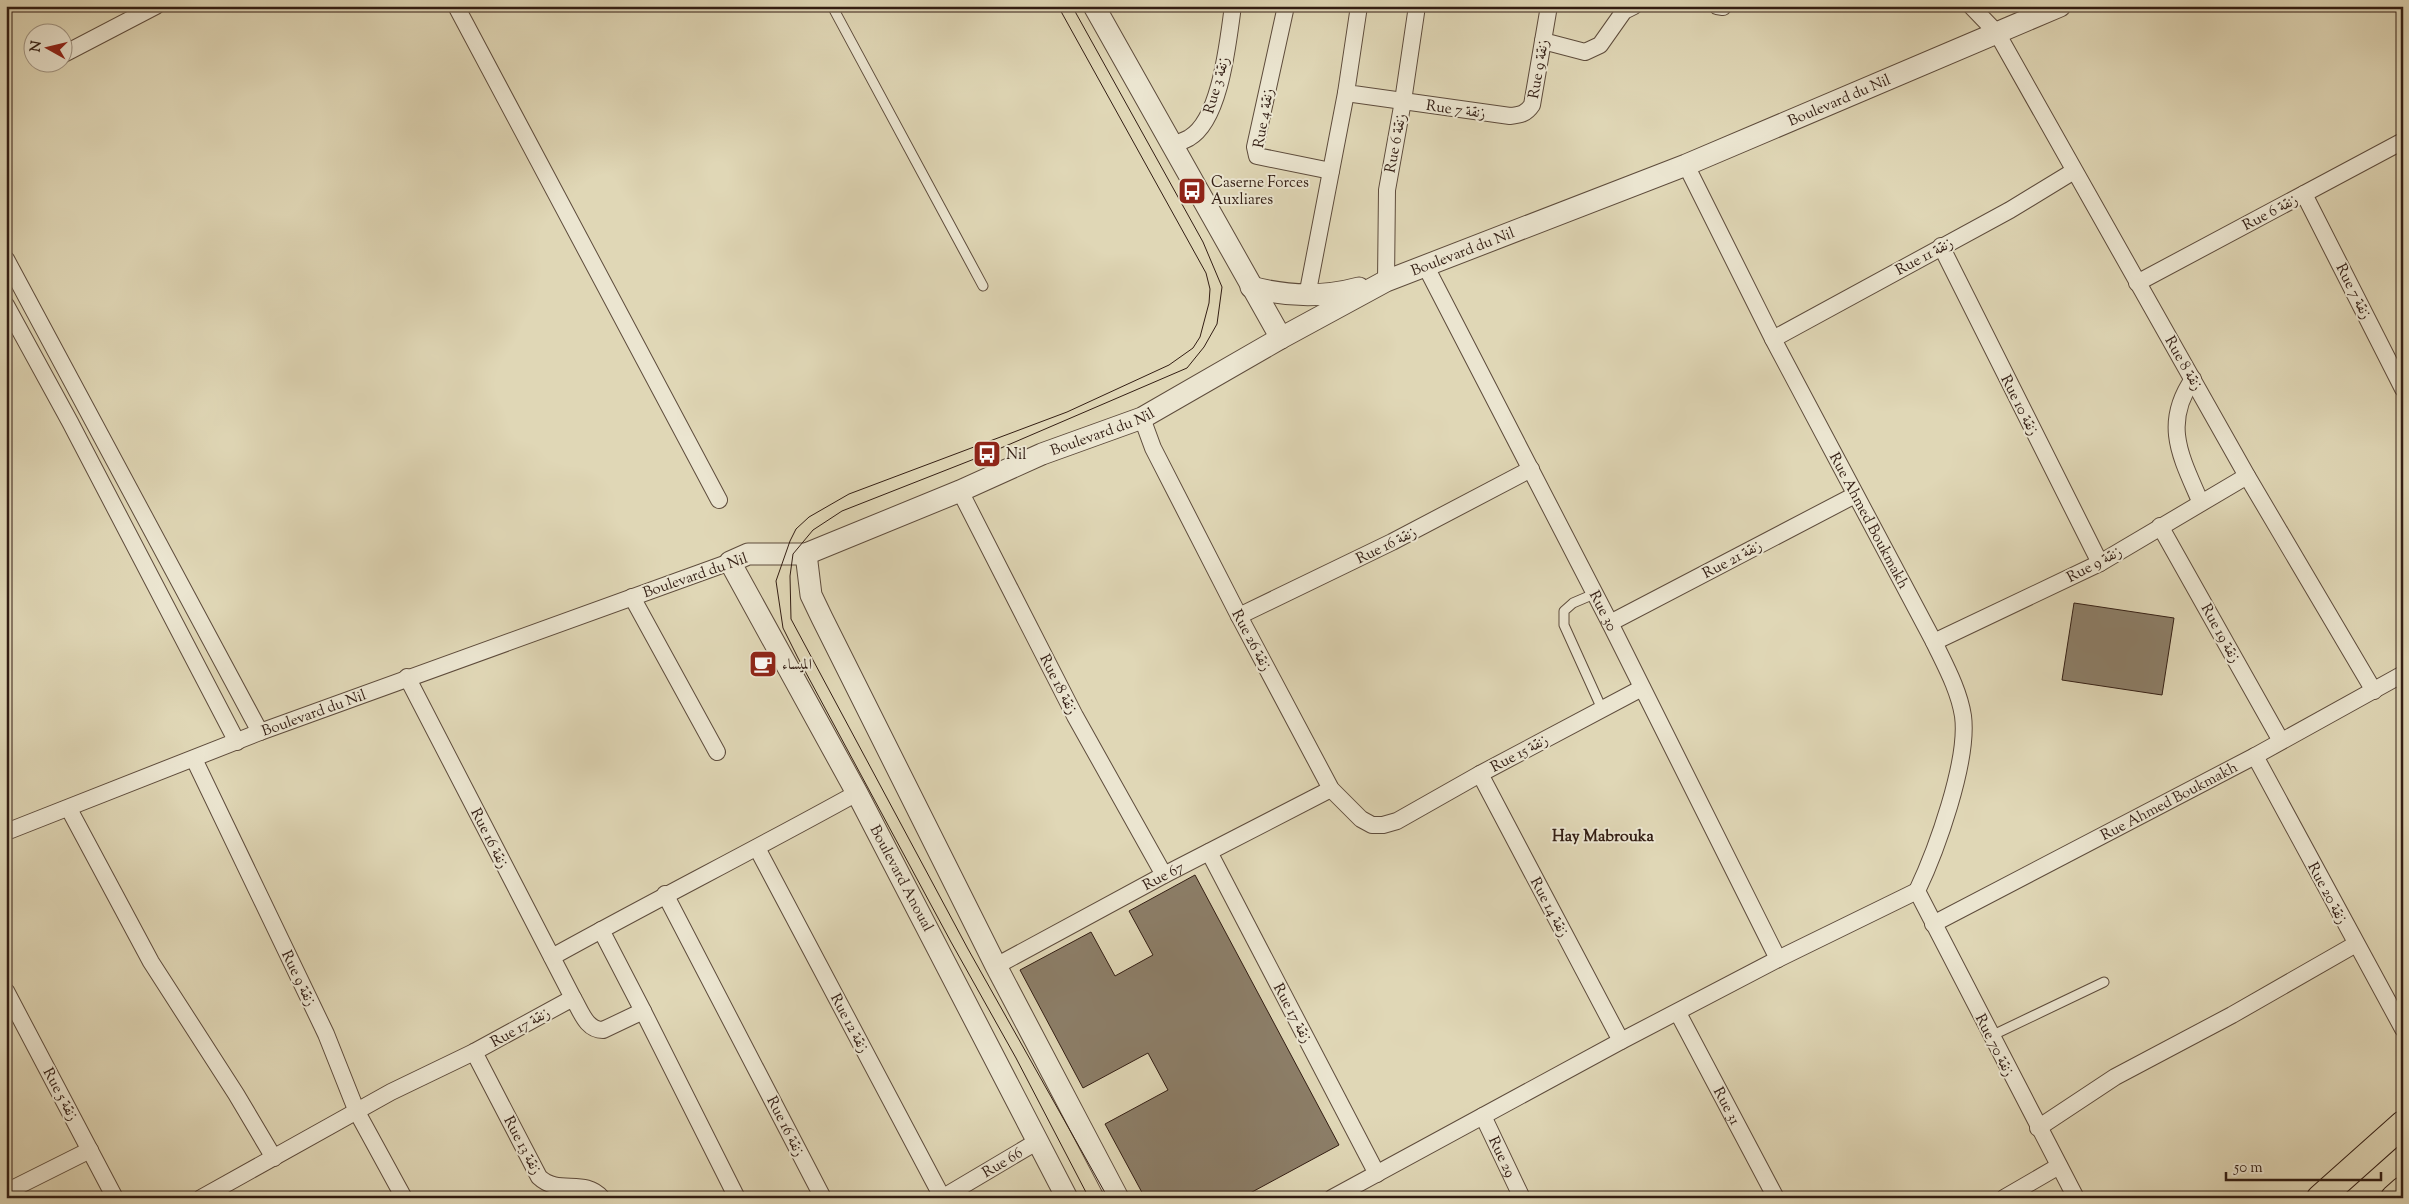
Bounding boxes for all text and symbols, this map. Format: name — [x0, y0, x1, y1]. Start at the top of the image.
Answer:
north arrow — [22, 22, 72, 72]
street label: Rue 9 زنقة — [1524, 38, 1555, 101]
text: N — [26, 40, 48, 53]
street label: Rue 3 زنقة — [1199, 54, 1236, 116]
street label: Boulevard du Nil — [1785, 70, 1894, 132]
street label: Rue 4 زنقة — [1249, 87, 1280, 150]
street label: Rue 7 زنقة — [1425, 96, 1487, 125]
street label: Rue 6 زنقة — [1380, 112, 1413, 175]
place label: Caserne Forces Auxliares — [1211, 173, 1309, 211]
bus stop icon: Caserne Forces Auxliares — [1177, 176, 1207, 206]
street label: Rue 6 زنقة — [2239, 190, 2302, 237]
street label: Boulevard du Nil — [1408, 223, 1518, 282]
street label: Rue 11 زنقة — [1892, 233, 1957, 281]
street label: Rue 7 زنقة — [2330, 260, 2376, 323]
street label: Rue 8 زنقة — [2159, 332, 2207, 395]
street label: Rue 10 زنقة — [1994, 372, 2043, 440]
street label: Boulevard du Nil — [1048, 404, 1159, 462]
bus stop icon: Nil — [972, 439, 1002, 469]
place label: Nil — [1006, 445, 1026, 466]
street label: Rue Ahmed Boukmakh — [1823, 449, 1913, 593]
street label: Rue 16 زنقة — [1353, 523, 1421, 570]
street label: Rue 21 زنقة — [1699, 536, 1766, 585]
street label: Rue 9 زنقة — [2063, 542, 2126, 589]
street label: Boulevard du Nil — [640, 549, 751, 604]
street label: Rue 30 — [1583, 587, 1621, 635]
street label: Rue 19 زنقة — [2195, 600, 2245, 667]
street label: Rue 26 زنقة — [1226, 606, 1276, 675]
cafe icon: الميساء — [748, 649, 778, 679]
street label: Rue 18 زنقة — [1034, 651, 1082, 718]
place label: الميساء — [782, 655, 812, 676]
street label: Boulevard du Nil — [259, 686, 369, 743]
street label: Rue 15 زنقة — [1487, 730, 1552, 778]
street label: Rue Ahmed Boukmakh — [2097, 758, 2242, 847]
street label: Rue 16 زنقة — [465, 805, 513, 872]
street label: Boulevard Anoual — [864, 822, 938, 936]
district label: Hay Mabrouka — [1552, 826, 1655, 849]
street label: Rue 67 — [1139, 857, 1189, 897]
street label: Rue 20 زنقة — [2302, 859, 2352, 928]
street label: Rue 14 زنقة — [1524, 874, 1573, 941]
street label: Rue 9 زنقة — [275, 947, 320, 1010]
street label: Rue 17 زنقة — [1267, 980, 1316, 1047]
street label: Rue 12 زنقة — [824, 990, 873, 1057]
street label: Rue 17 زنقة — [487, 1003, 554, 1053]
street label: Rue 70 زنقة — [1969, 1011, 2018, 1081]
street label: Rue 5 زنقة — [37, 1064, 82, 1125]
street label: Rue 31 — [1707, 1084, 1745, 1129]
street label: Rue 16 زنقة — [761, 1093, 809, 1160]
street label: Rue 13 زنقة — [497, 1113, 546, 1179]
street label: Rue 29 — [1482, 1133, 1520, 1181]
street label: Rue 66 — [979, 1143, 1027, 1184]
scale bar — [2226, 1149, 2382, 1181]
text: 50 m — [2233, 1158, 2263, 1179]

